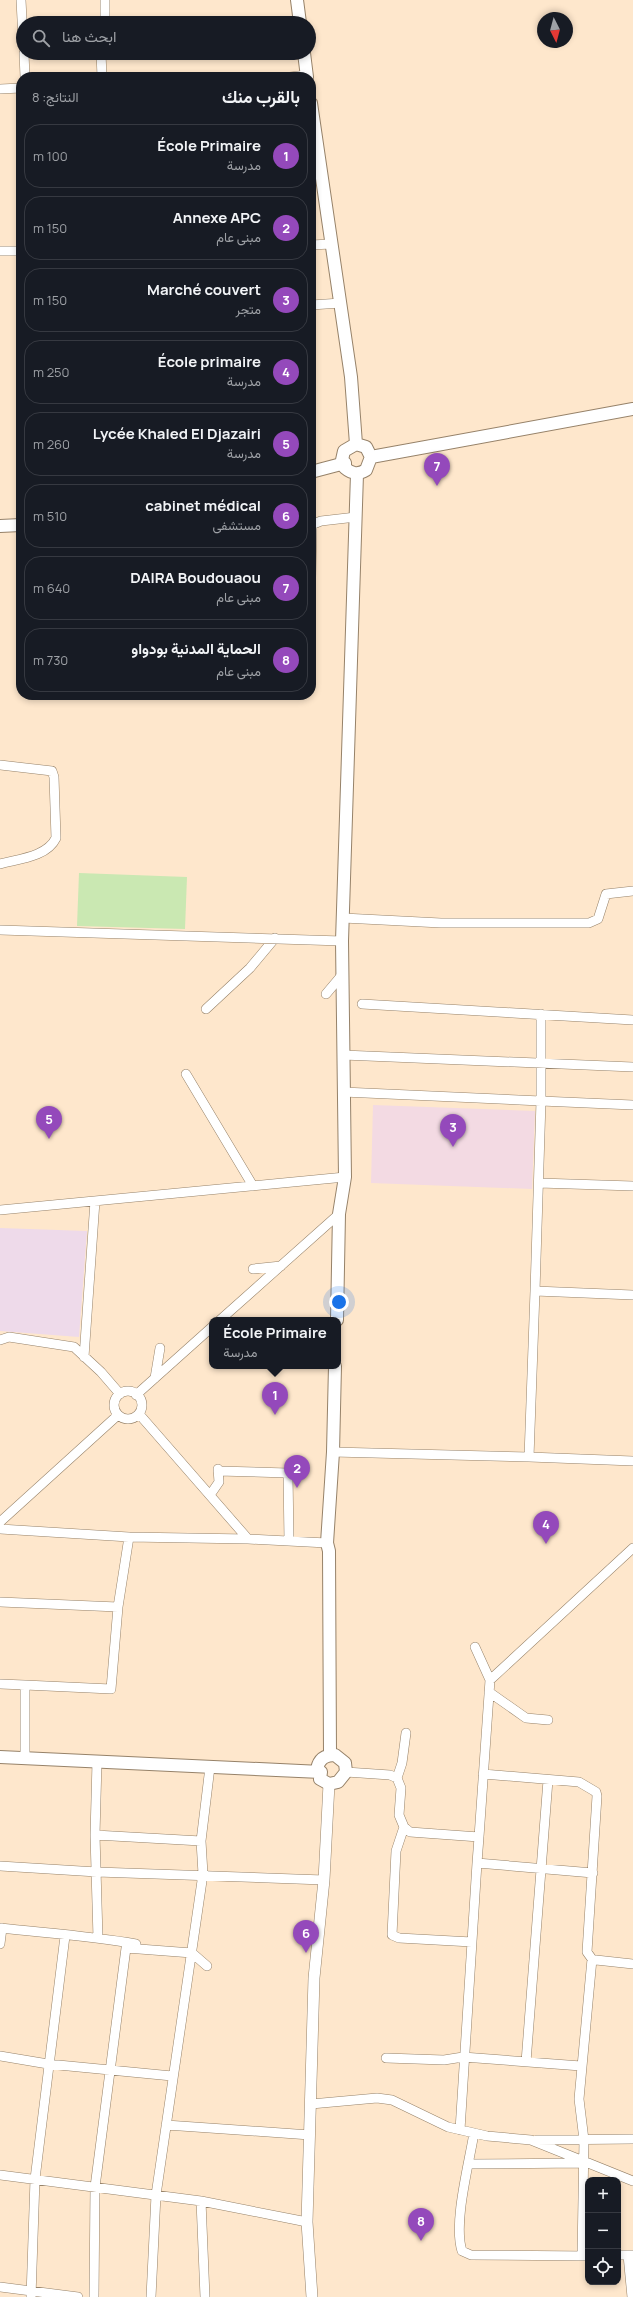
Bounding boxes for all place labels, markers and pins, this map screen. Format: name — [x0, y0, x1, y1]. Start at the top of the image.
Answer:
pin: 7 — [424, 453, 450, 486]
pin: 5 — [36, 1106, 62, 1139]
pin: 3 — [440, 1114, 466, 1147]
pin: 1 — [262, 1382, 288, 1415]
pin: 2 — [284, 1455, 310, 1488]
pin: 4 — [533, 1511, 559, 1544]
pin: 6 — [293, 1920, 319, 1953]
pin: 8 — [408, 2208, 434, 2241]

